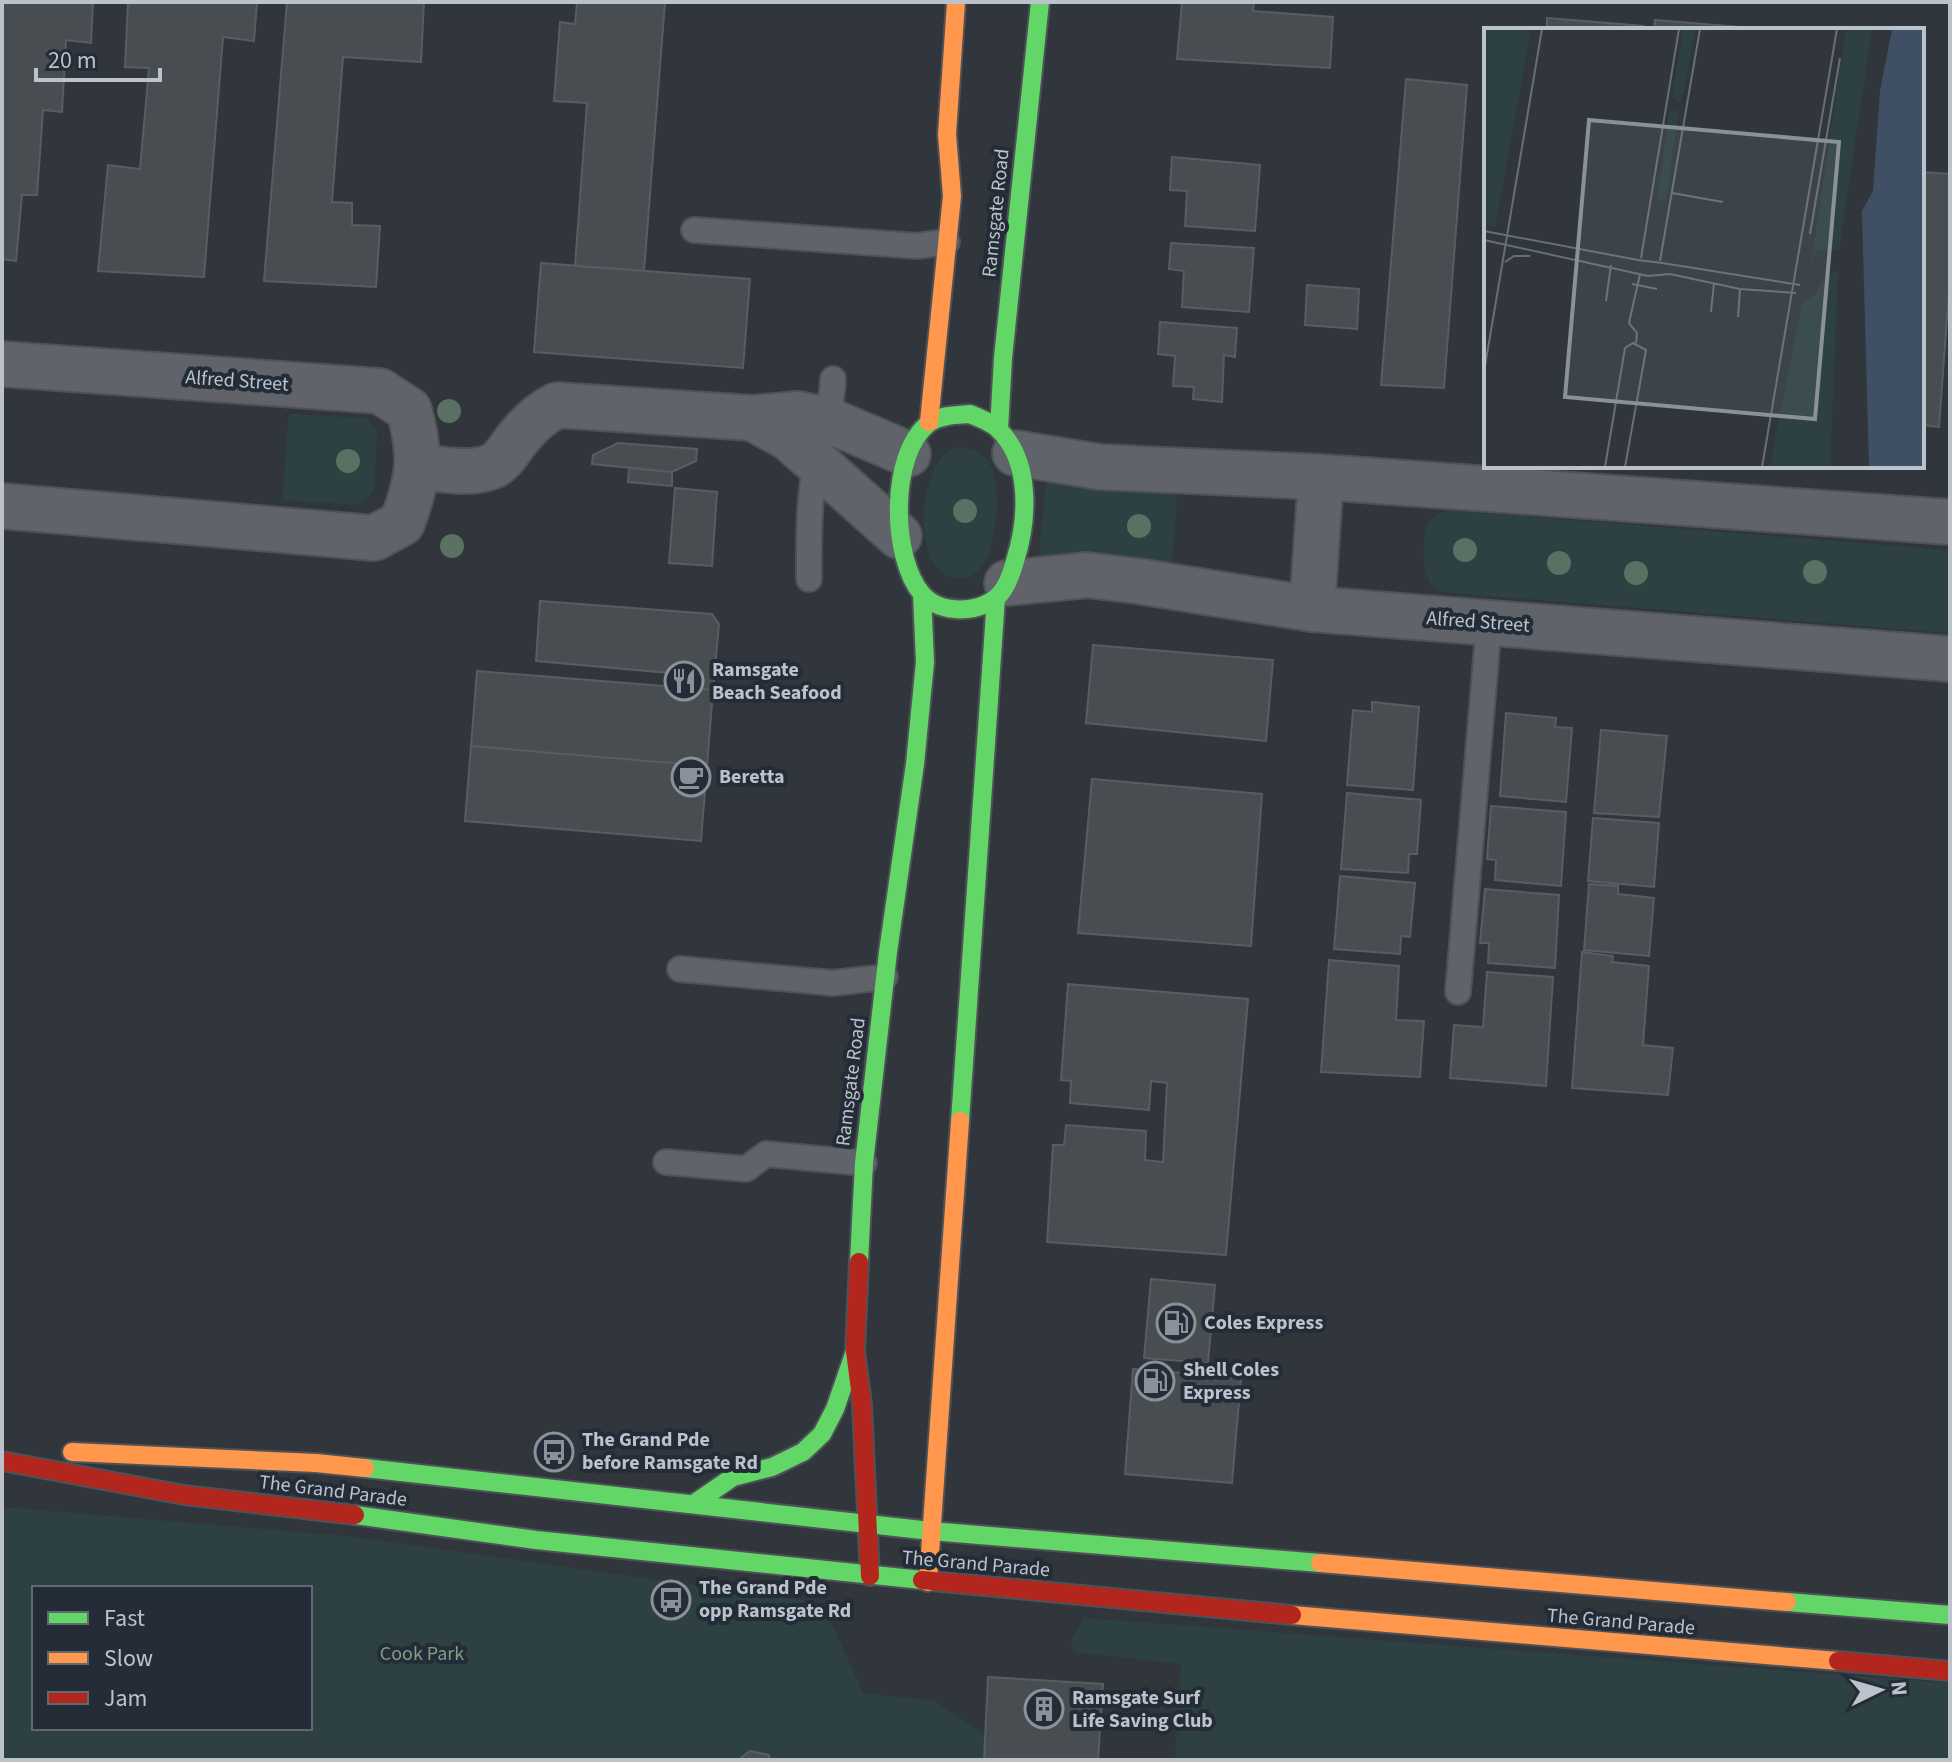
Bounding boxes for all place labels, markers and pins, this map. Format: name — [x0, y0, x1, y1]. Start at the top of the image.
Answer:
place label: Ramsgate Beach Seafood — [712, 656, 842, 707]
restaurant icon: Ramsgate Beach Seafood — [663, 660, 705, 702]
cafe icon: Beretta — [670, 756, 712, 798]
place label: Beretta — [719, 763, 784, 791]
fuel station icon: Coles Express — [1155, 1302, 1197, 1344]
place label: Coles Express — [1204, 1309, 1323, 1337]
place label: Shell Coles Express — [1183, 1356, 1279, 1407]
fuel station icon: Shell Coles Express — [1134, 1360, 1176, 1402]
place label: The Grand Pde before Ramsgate Rd — [582, 1426, 758, 1477]
bus stop icon: The Grand Pde before Ramsgate Rd — [533, 1431, 575, 1473]
place label: The Grand Pde opp Ramsgate Rd — [699, 1574, 851, 1625]
bus stop icon: The Grand Pde opp Ramsgate Rd — [650, 1579, 692, 1621]
place label: Ramsgate Surf Life Saving Club — [1072, 1684, 1213, 1735]
building icon: Ramsgate Surf Life Saving Club — [1023, 1688, 1065, 1730]

